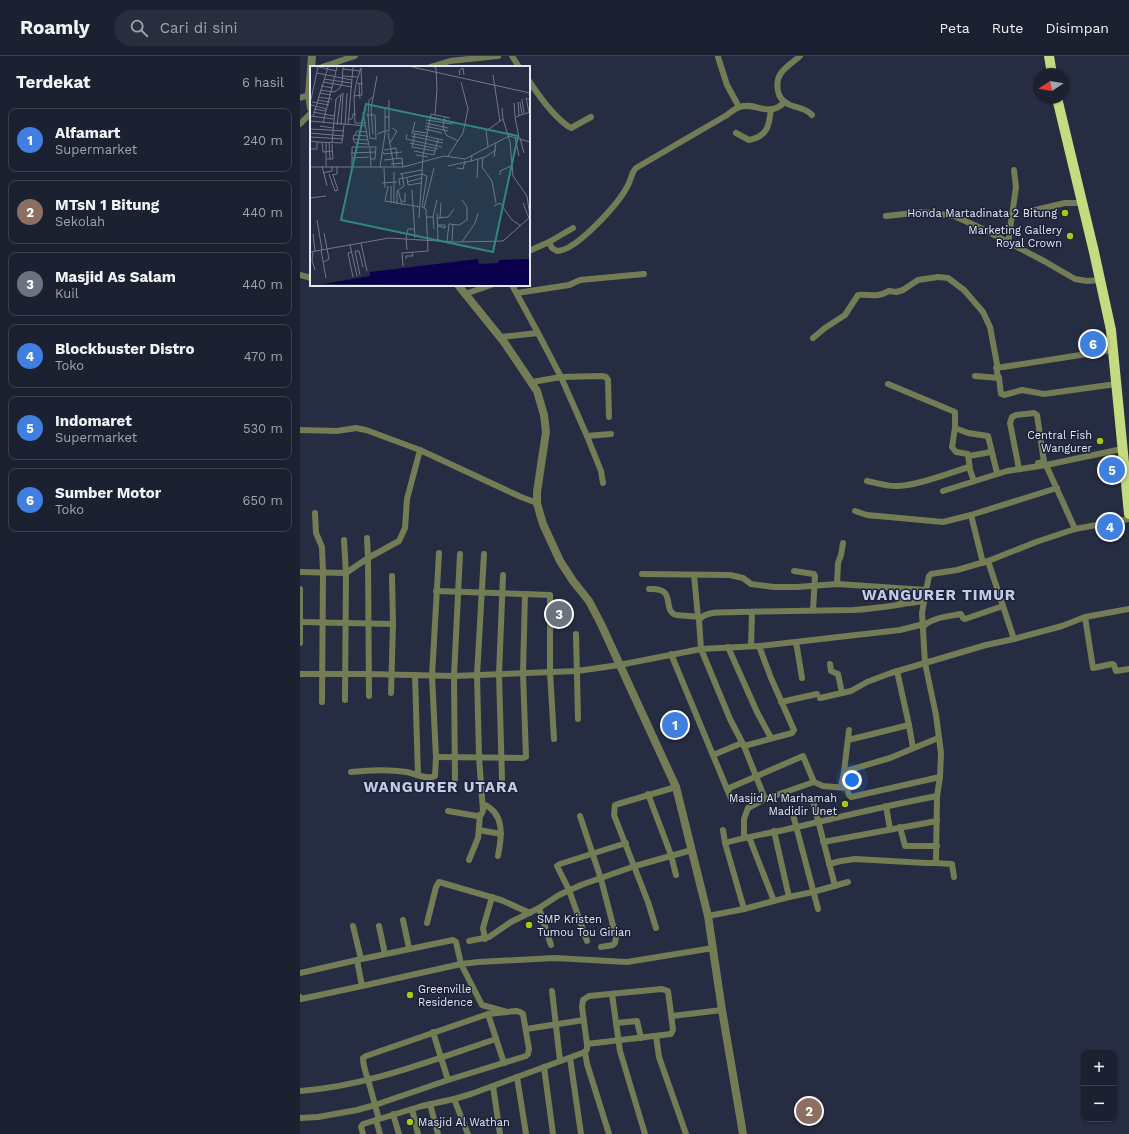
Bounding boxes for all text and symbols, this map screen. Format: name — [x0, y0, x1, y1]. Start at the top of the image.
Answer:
search box — [114, 10, 394, 46]
text: Roamly — [20, 16, 90, 39]
icon: search — [128, 17, 150, 39]
text: Cari di sini — [160, 19, 237, 37]
text: Peta — [940, 20, 970, 36]
text: Rute — [992, 20, 1023, 36]
text: Disimpan — [1045, 20, 1109, 36]
inset map — [310, 66, 530, 286]
north arrow — [1033, 68, 1069, 104]
text: Terdekat — [16, 72, 91, 92]
text: 6 hasil — [242, 75, 284, 90]
text: Alfamart — [55, 124, 120, 142]
text: 1 — [27, 133, 33, 148]
text: 240 m — [243, 133, 283, 148]
text: Supermarket — [55, 142, 137, 157]
text: MTsN 1 Bitung — [55, 196, 159, 214]
text: 2 — [26, 205, 34, 220]
text: 440 m — [242, 205, 283, 220]
place label: Honda Martadinata 2 Bitung — [907, 207, 1057, 220]
marker: Honda Martadinata 2 Bitung — [1060, 208, 1070, 218]
text: Sekolah — [55, 214, 105, 229]
place label: Marketing Gallery Royal Crown — [968, 224, 1062, 250]
marker: Marketing Gallery Royal Crown — [1065, 231, 1075, 241]
text: Masjid As Salam — [55, 268, 176, 286]
text: 3 — [26, 277, 34, 292]
text: 440 m — [242, 277, 283, 292]
text: Kuil — [55, 286, 79, 301]
pin: 6 — [1080, 329, 1106, 359]
text: Blockbuster Distro — [55, 340, 194, 358]
text: 4 — [26, 349, 34, 364]
text: 470 m — [244, 349, 283, 364]
text: Toko — [55, 358, 84, 373]
text: Indomaret — [55, 412, 132, 430]
text: 5 — [26, 421, 34, 436]
text: 530 m — [243, 421, 283, 436]
place label: Central Fish Wangurer — [1027, 429, 1093, 455]
text: Supermarket — [55, 430, 137, 445]
marker: Central Fish Wangurer — [1095, 436, 1105, 446]
pin: 5 — [1099, 455, 1125, 485]
text: Sumber Motor — [55, 484, 161, 502]
text: 6 — [26, 493, 34, 508]
text: 650 m — [243, 493, 283, 508]
text: Toko — [55, 502, 84, 517]
pin: 4 — [1097, 512, 1123, 542]
district label: WANGURER TIMUR — [862, 586, 1016, 604]
pin: 3 — [546, 599, 572, 629]
pin: 1 — [662, 710, 688, 740]
your location — [842, 770, 862, 790]
district label: WANGURER UTARA — [363, 778, 519, 796]
place label: Masjid Al Marhamah Madidir Unet — [729, 792, 837, 818]
marker: Masjid Al Marhamah Madidir Unet — [840, 799, 850, 809]
place label: SMP Kristen Tumou Tou Girian — [537, 913, 631, 939]
marker: SMP Kristen Tumou Tou Girian — [524, 920, 534, 930]
place label: Greenville Residence — [418, 983, 473, 1009]
marker: Greenville Residence — [405, 990, 415, 1000]
map controls — [1081, 1050, 1117, 1122]
button: + — [1081, 1050, 1117, 1086]
button: − — [1081, 1086, 1117, 1122]
pin: 2 — [796, 1096, 822, 1126]
place label: Masjid Al Wathan — [418, 1116, 510, 1129]
marker: Masjid Al Wathan — [405, 1117, 415, 1127]

